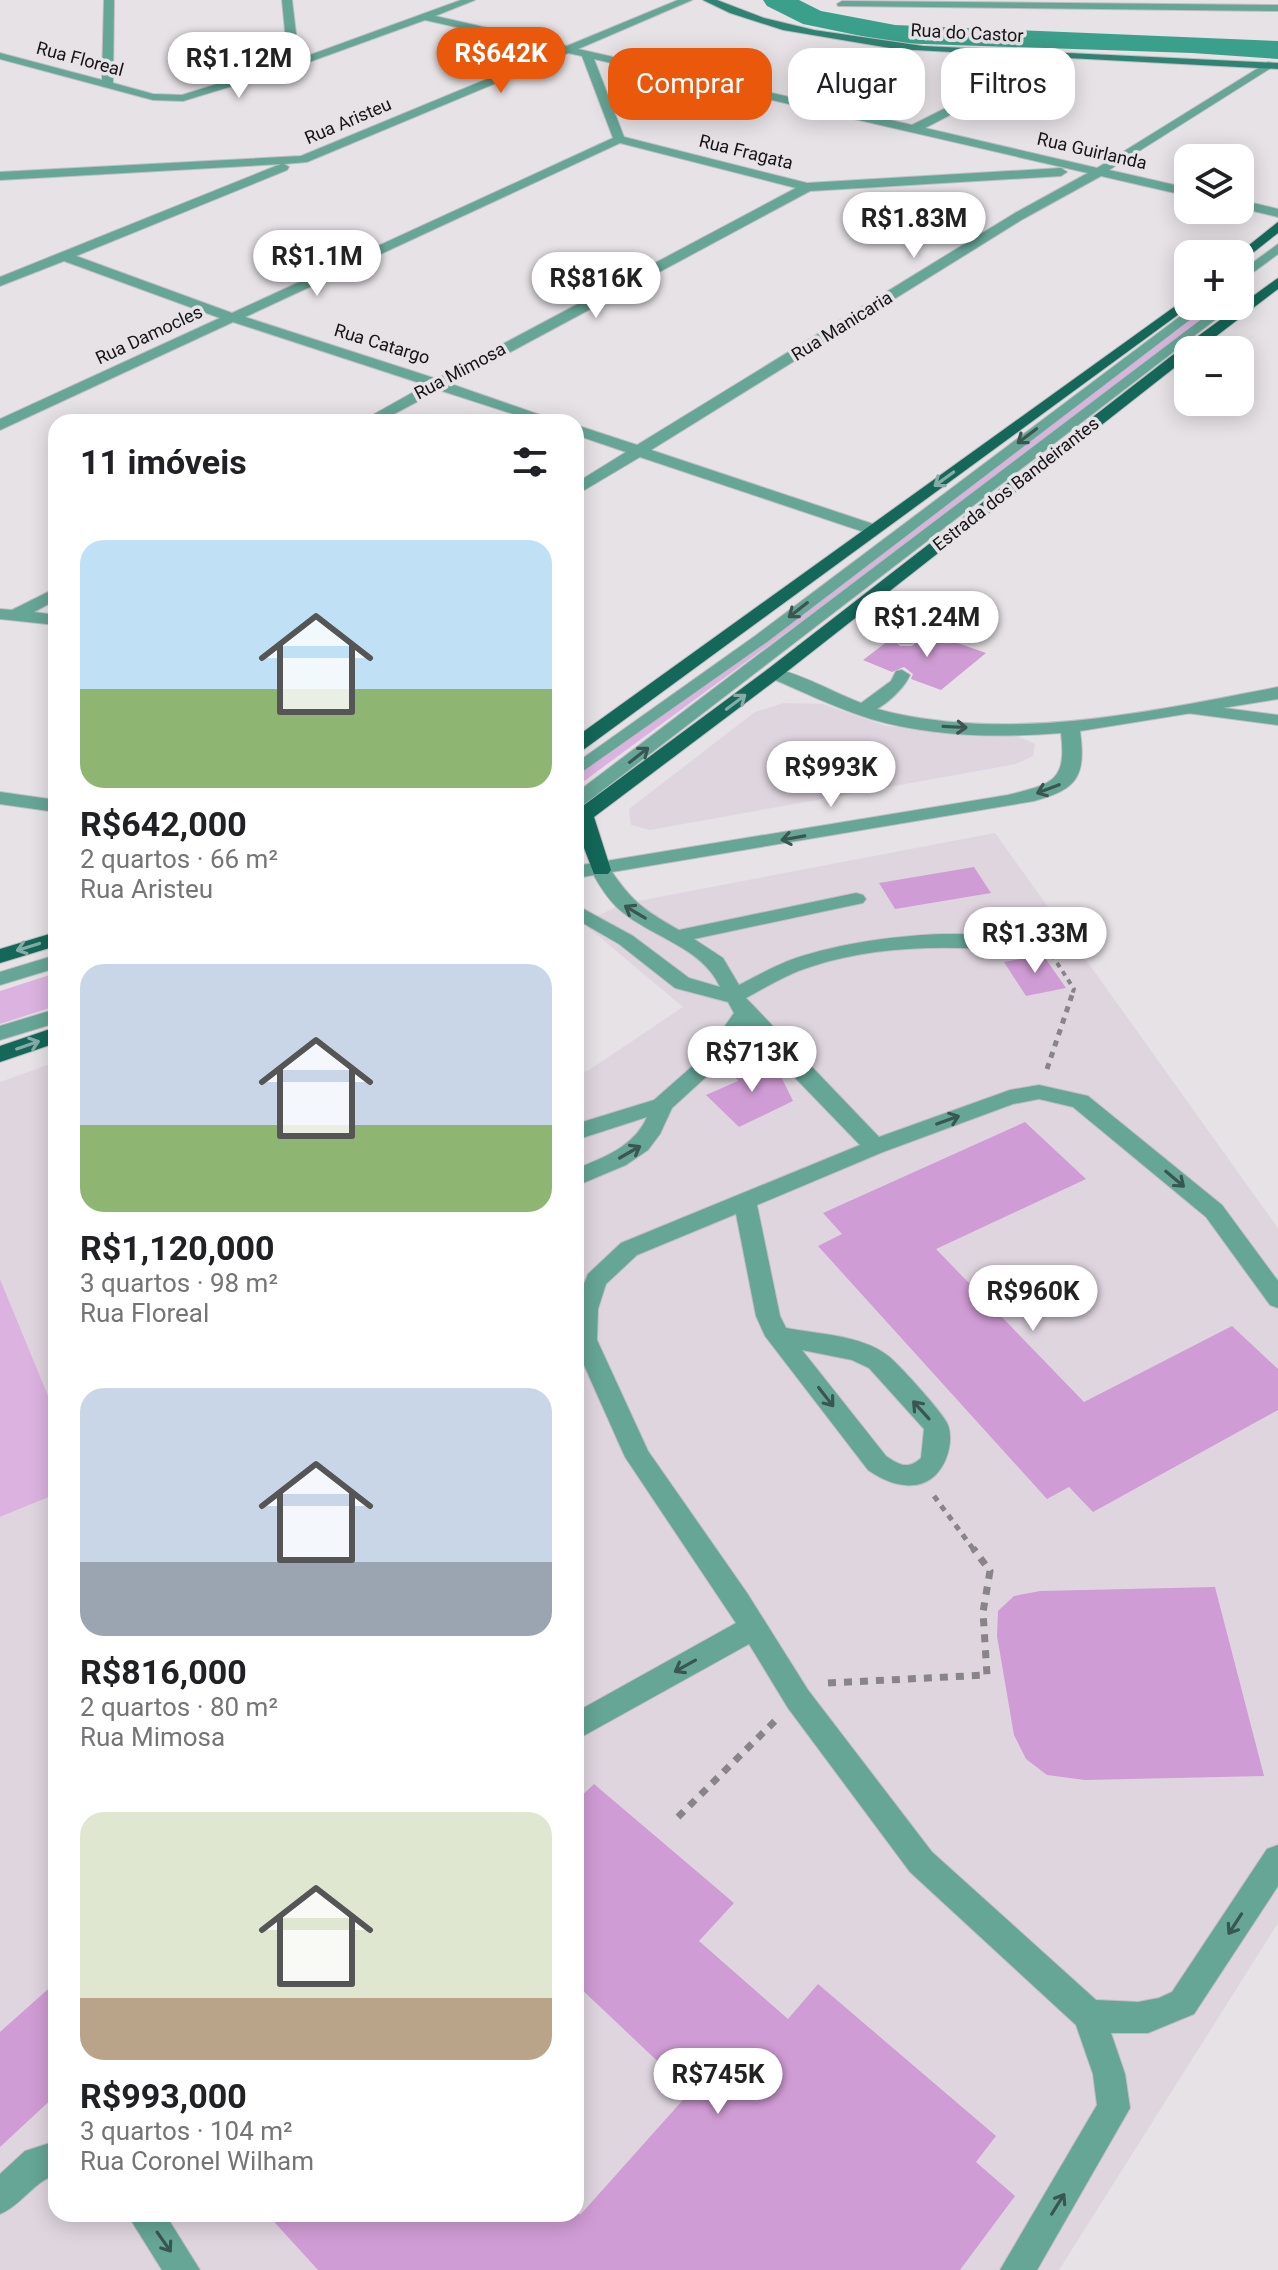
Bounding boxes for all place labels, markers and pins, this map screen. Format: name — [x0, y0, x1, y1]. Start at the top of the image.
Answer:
pin: R$642K — [436, 27, 566, 95]
pin: R$1.12M — [165, 32, 313, 100]
pin: R$1.83M — [840, 192, 988, 260]
pin: R$1.1M — [252, 230, 382, 298]
pin: R$816K — [531, 252, 661, 320]
pin: R$1.24M — [853, 591, 1001, 659]
pin: R$993K — [766, 741, 896, 809]
pin: R$1.33M — [961, 907, 1109, 975]
pin: R$713K — [687, 1026, 817, 1094]
pin: R$960K — [968, 1265, 1098, 1333]
pin: R$745K — [653, 2048, 783, 2116]

